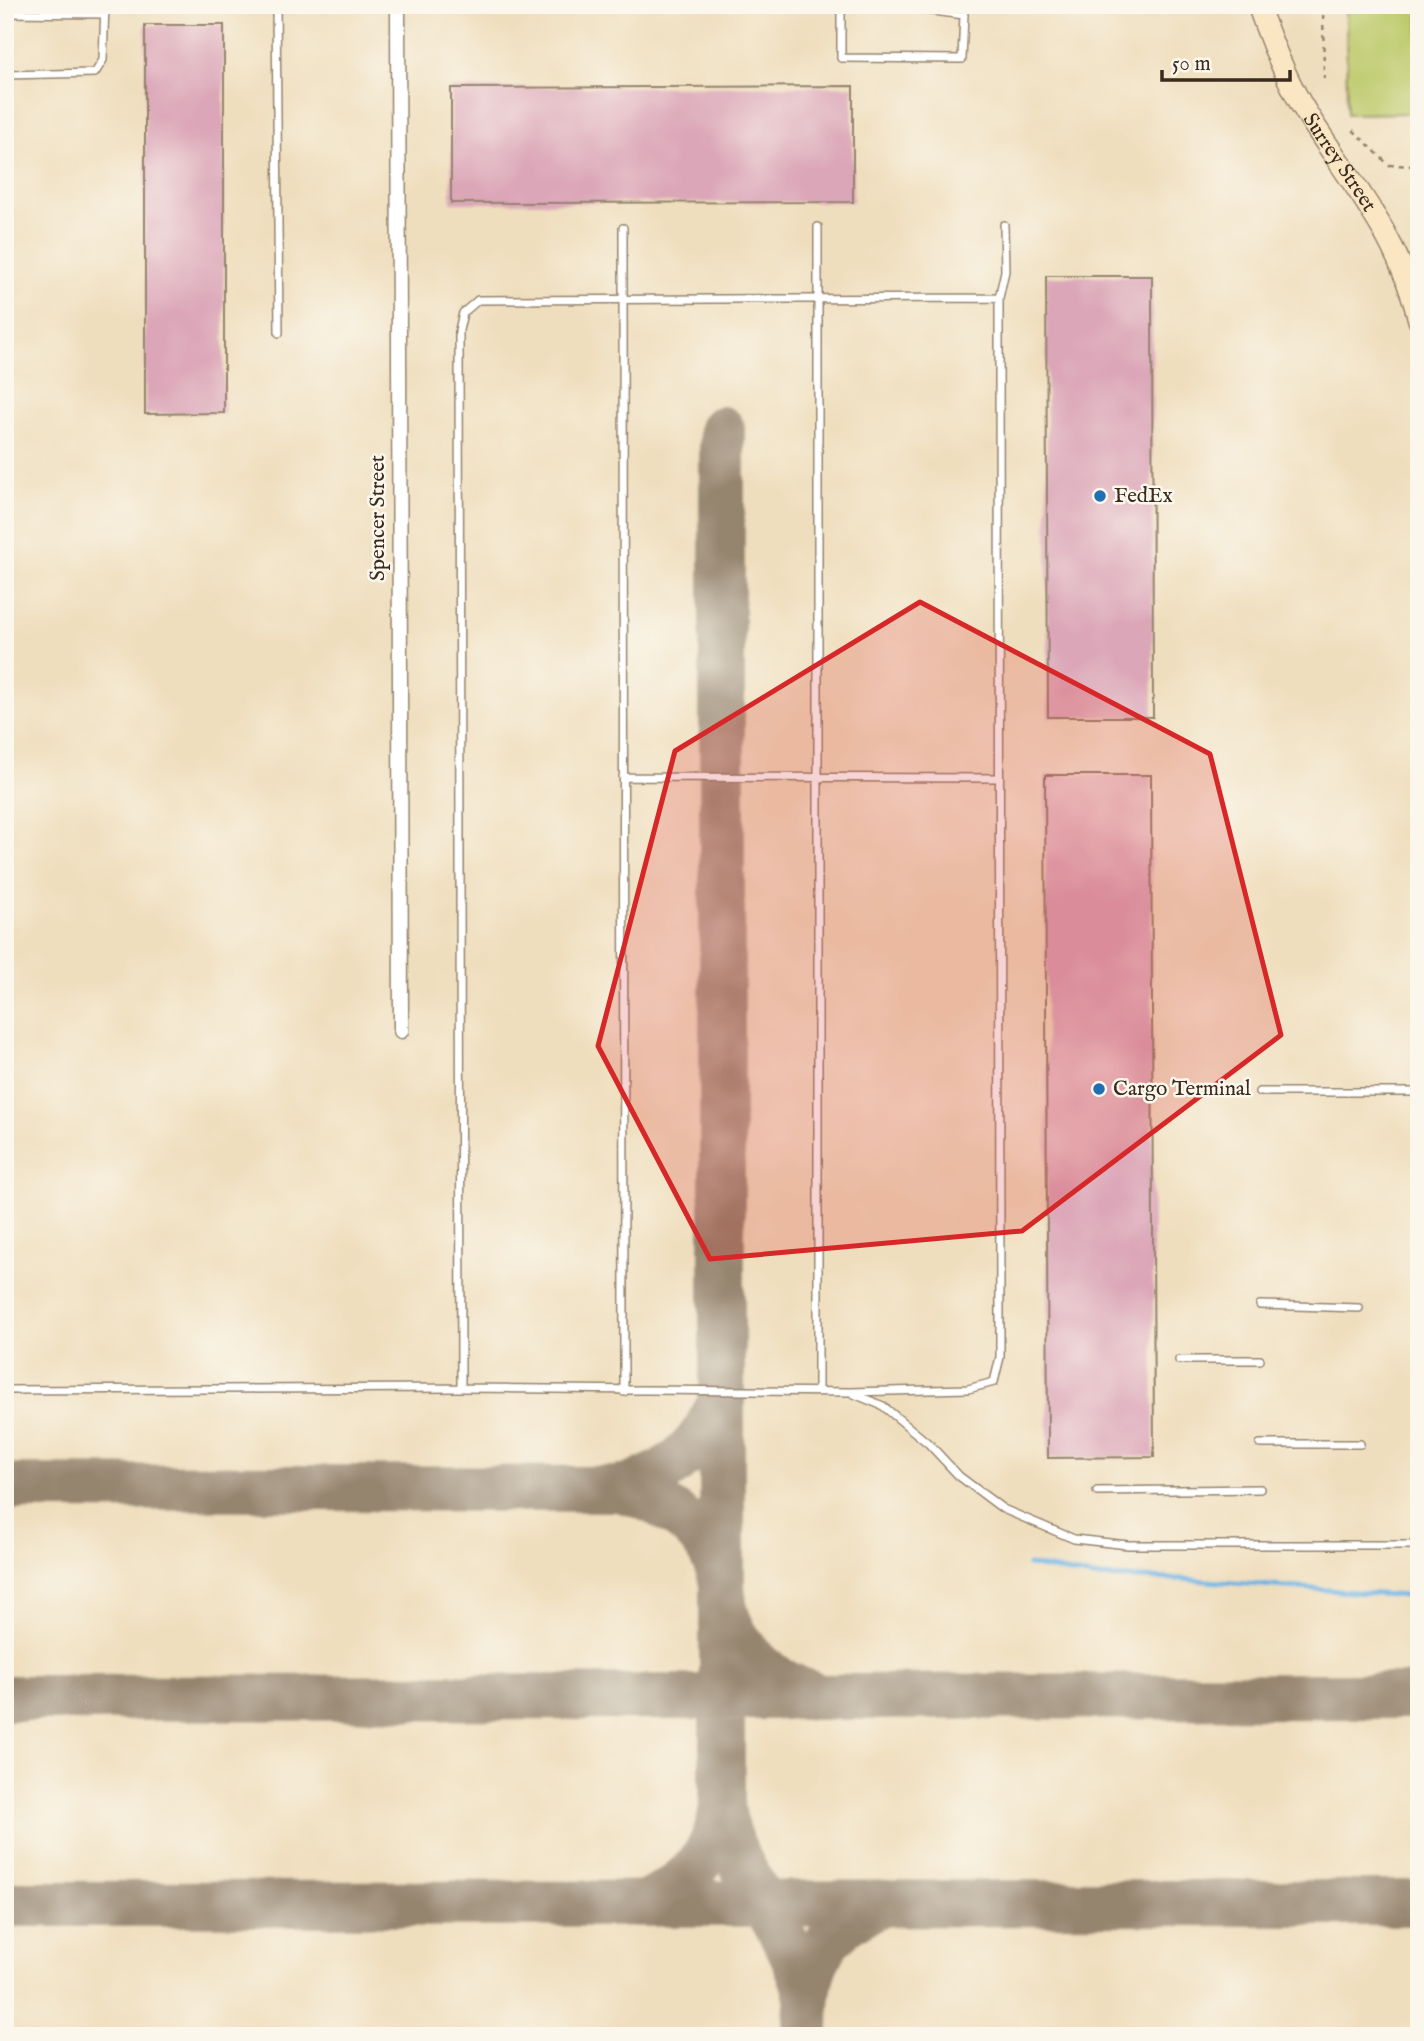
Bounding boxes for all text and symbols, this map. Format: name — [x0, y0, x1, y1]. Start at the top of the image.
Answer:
scale bar — [1162, 38, 1289, 82]
text: 50 m — [1172, 51, 1211, 78]
street label: Surrey Street — [1296, 108, 1382, 217]
street label: Spencer Street — [365, 455, 392, 581]
place label: FedEx — [1114, 483, 1173, 510]
marker: FedEx — [1092, 488, 1108, 504]
place label: Cargo Terminal — [1113, 1076, 1251, 1103]
marker: Cargo Terminal — [1091, 1081, 1107, 1097]

